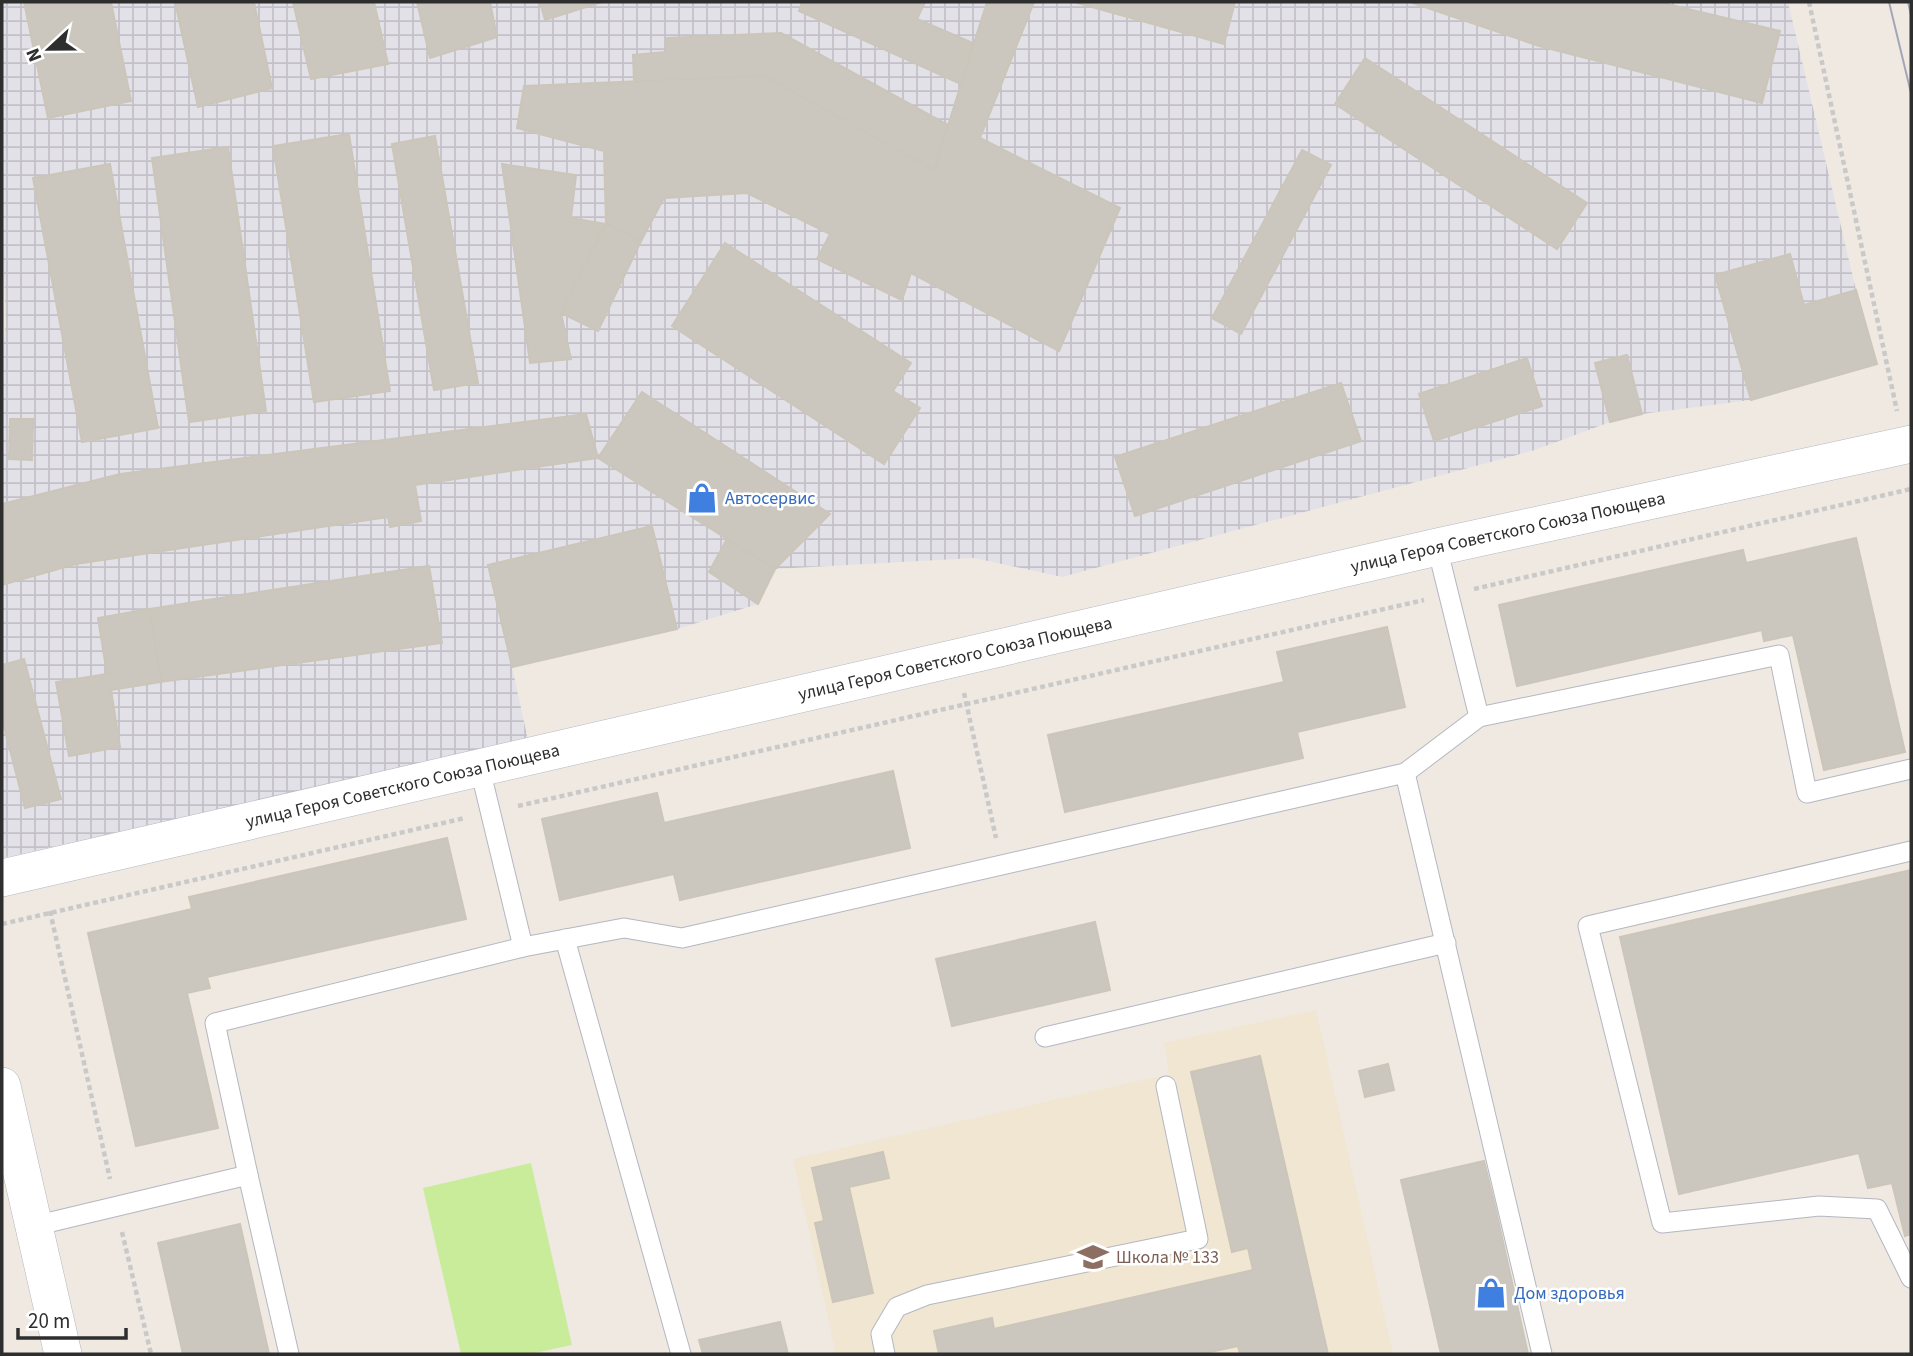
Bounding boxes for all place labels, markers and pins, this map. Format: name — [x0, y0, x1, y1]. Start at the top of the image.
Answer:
shop icon: Автосервис — [685, 481, 719, 515]
place label: Автосервис — [725, 486, 816, 511]
school or university icon: Школа № 133 — [1076, 1240, 1110, 1274]
place label: Школа № 133 — [1116, 1245, 1219, 1270]
shop icon: Дом здоровья — [1474, 1276, 1508, 1310]
place label: Дом здоровья — [1514, 1281, 1625, 1306]

